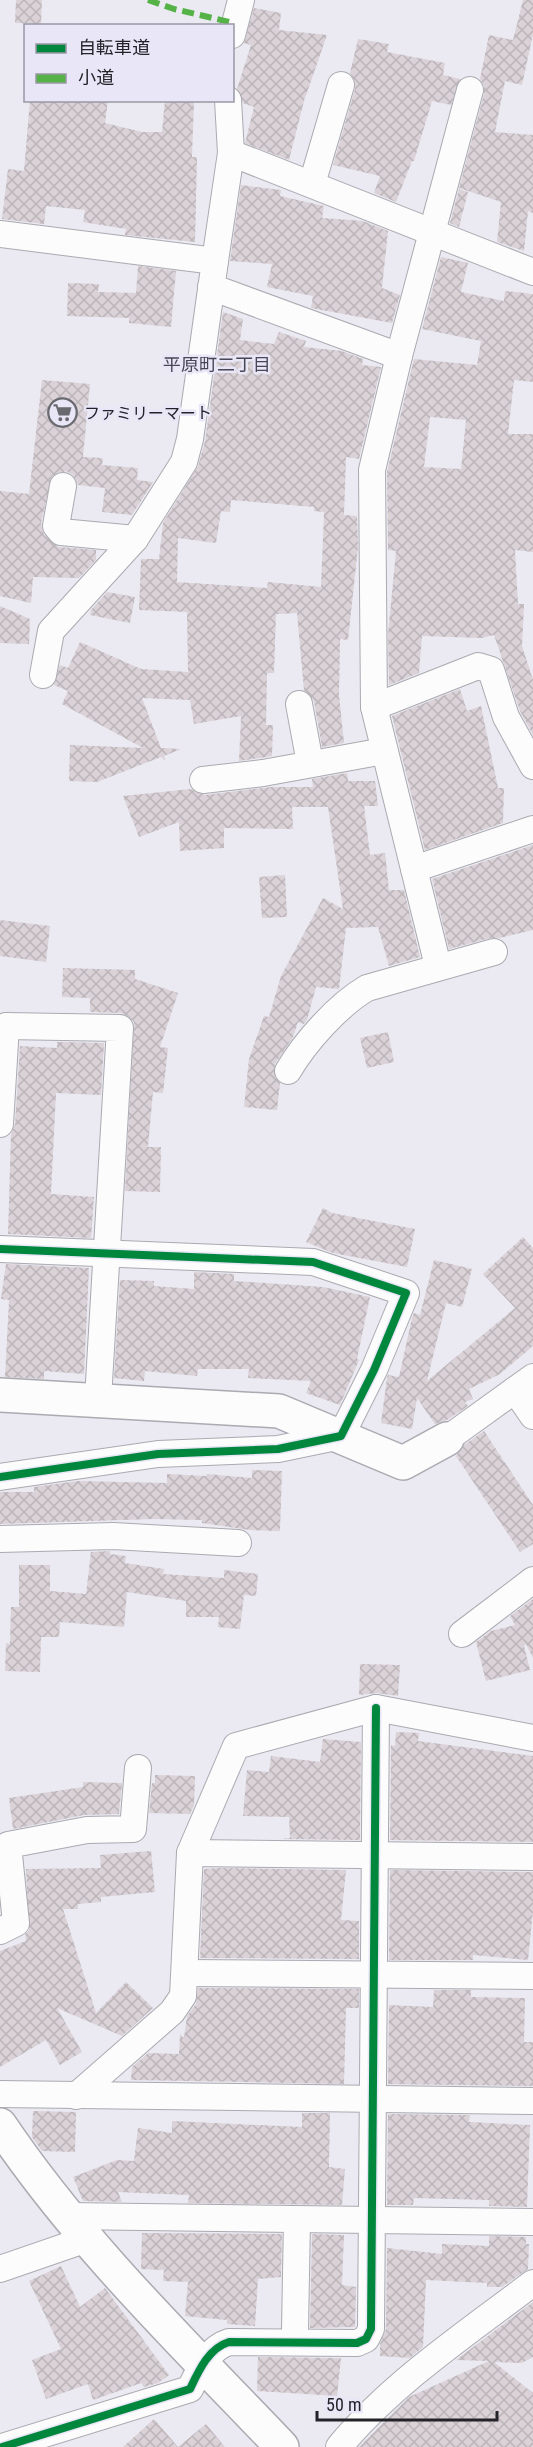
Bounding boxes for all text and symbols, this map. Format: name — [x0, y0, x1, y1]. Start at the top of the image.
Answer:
legend — [24, 24, 234, 102]
text: 自転車道 — [78, 37, 150, 58]
text: 小道 — [78, 67, 114, 88]
district label: 平原町二丁目 — [163, 354, 271, 375]
supermarket icon: ファミリーマート — [47, 397, 79, 429]
place label: ファミリーマート — [84, 404, 212, 423]
scale bar — [317, 2384, 497, 2422]
text: 50 m — [326, 2394, 361, 2415]

